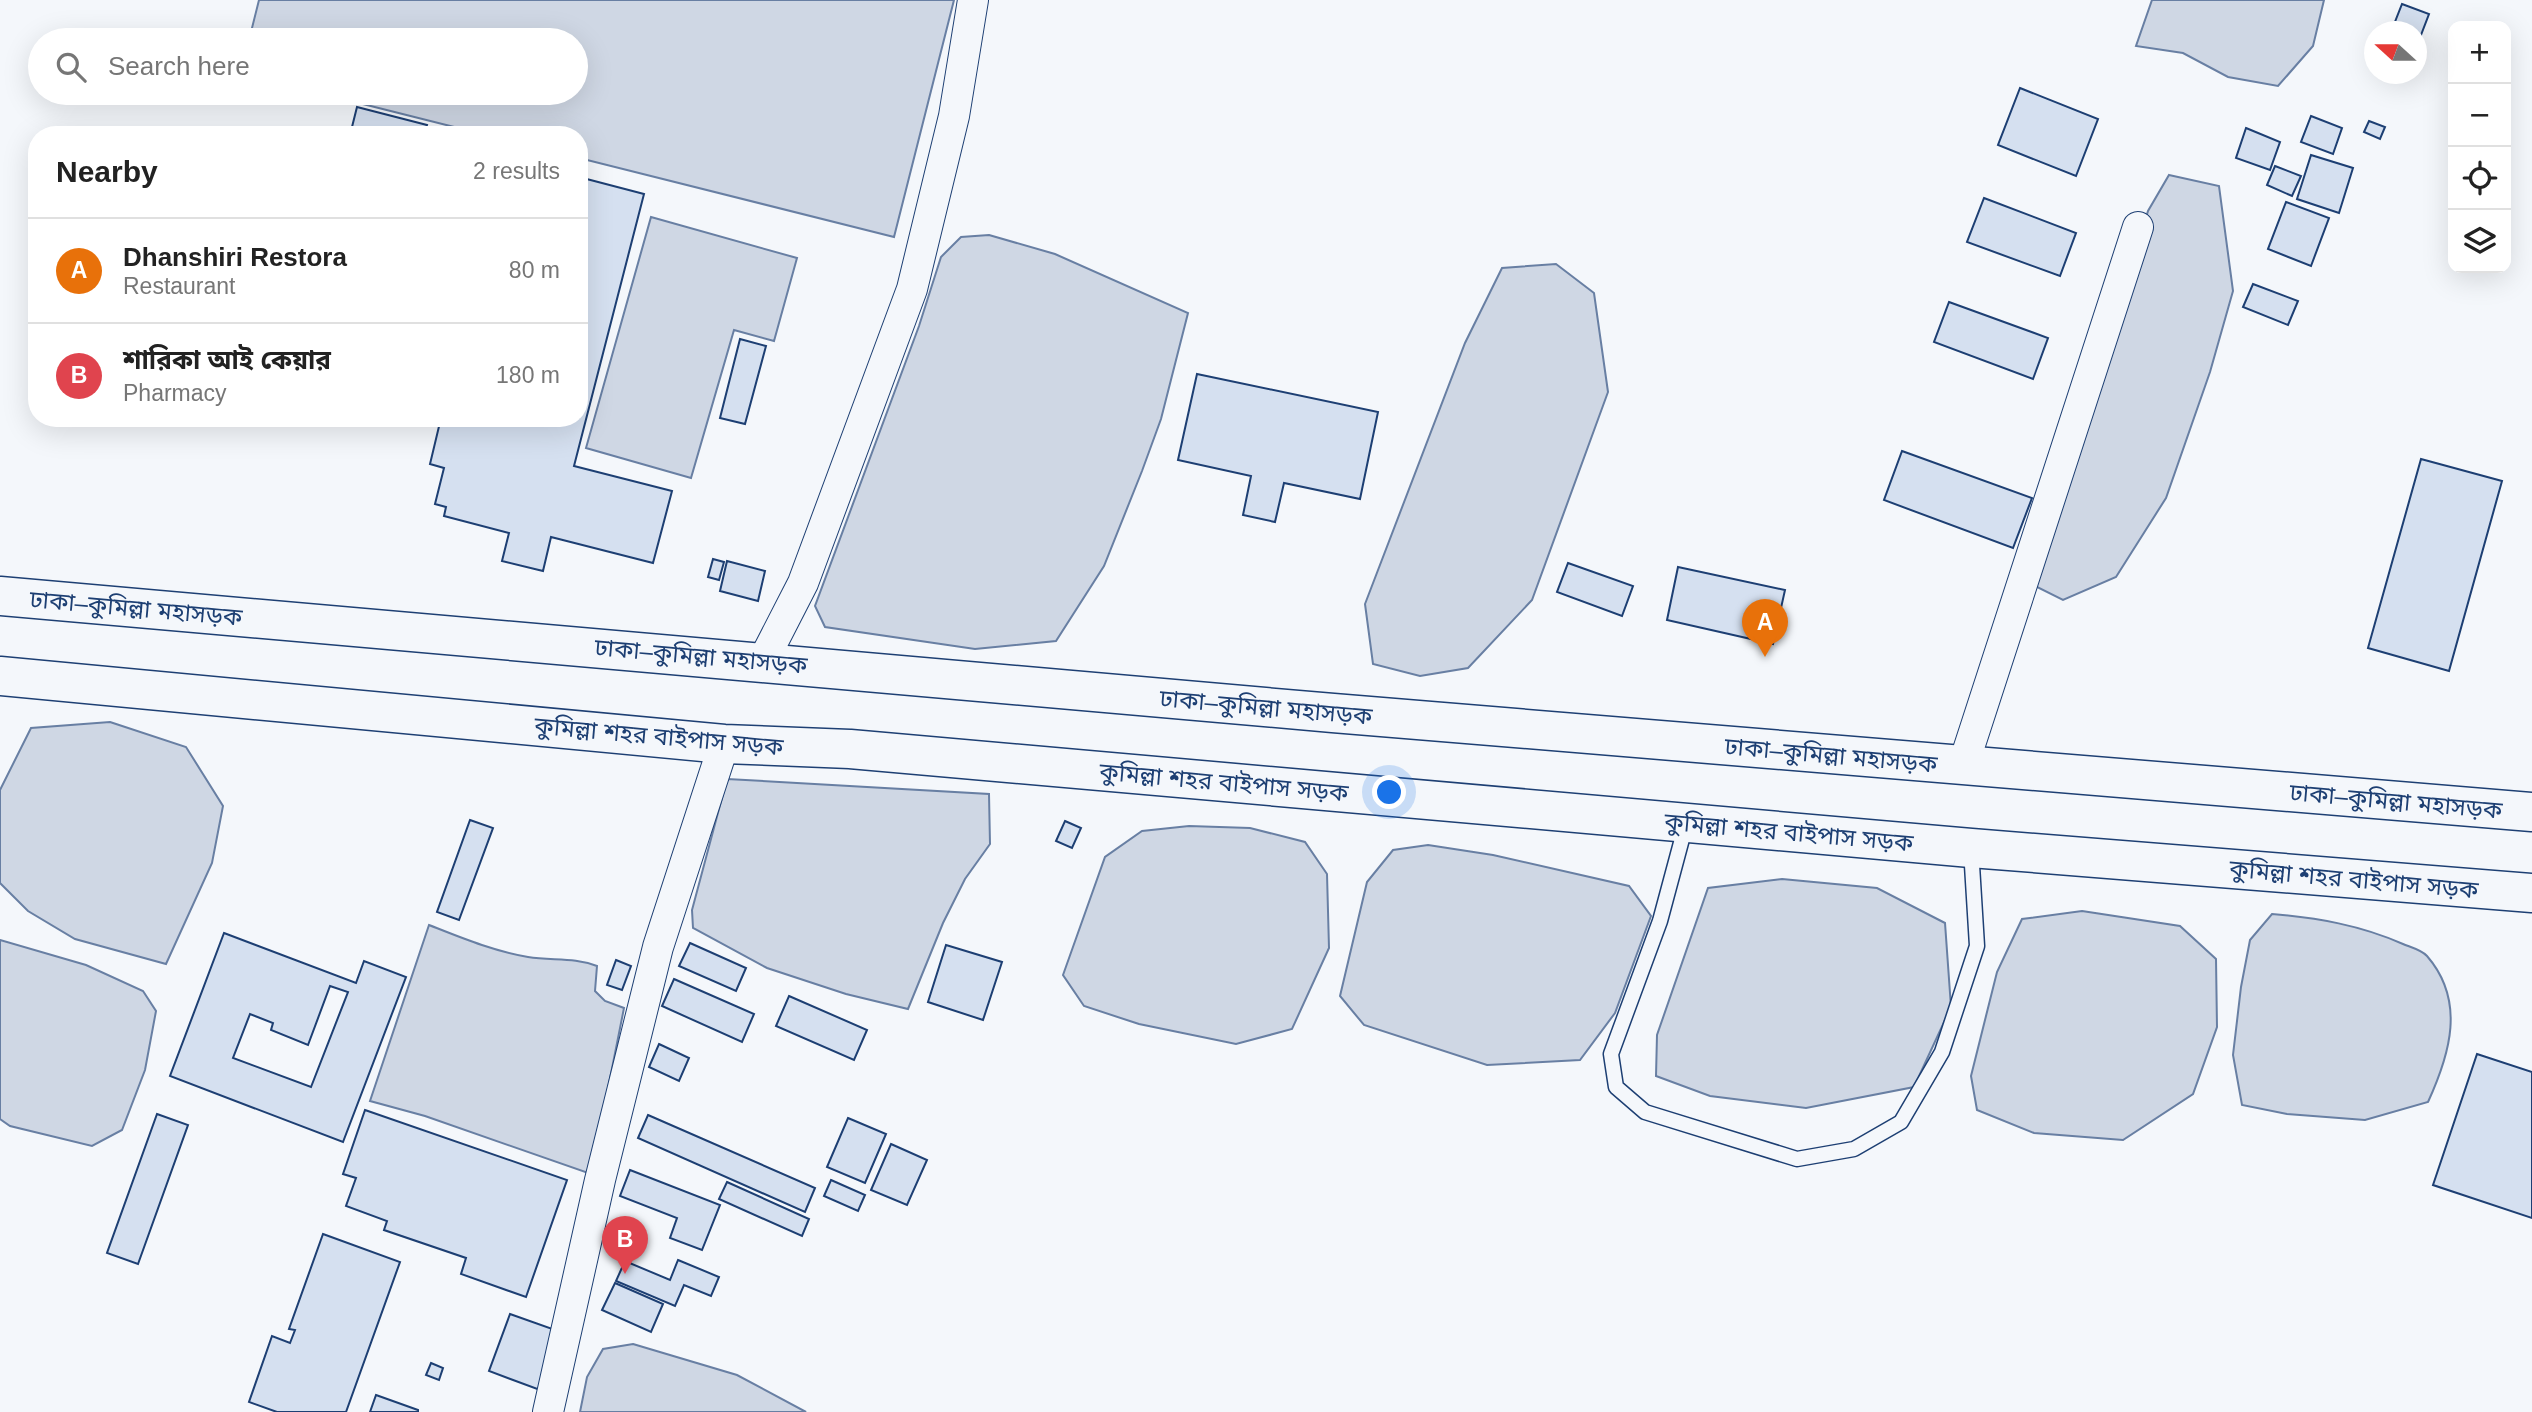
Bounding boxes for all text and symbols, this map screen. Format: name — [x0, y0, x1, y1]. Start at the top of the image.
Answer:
north arrow — [2364, 21, 2427, 84]
map controls — [2448, 21, 2511, 273]
button: + — [2448, 21, 2511, 84]
search box — [28, 28, 588, 105]
icon: search — [52, 48, 90, 86]
text: Search here — [108, 51, 250, 81]
button: − — [2448, 84, 2511, 147]
button: locate — [2448, 147, 2511, 210]
text: Nearby — [56, 155, 158, 188]
text: 2 results — [473, 158, 560, 184]
button: layers — [2448, 210, 2511, 273]
text: Dhanshiri Restora — [123, 242, 347, 272]
text: A — [71, 257, 87, 283]
text: 80 m — [509, 257, 560, 283]
text: Restaurant — [123, 273, 236, 299]
text: শারিকা আই কেয়ার — [123, 345, 331, 375]
text: B — [71, 362, 87, 388]
text: 180 m — [496, 362, 560, 388]
text: Pharmacy — [123, 380, 227, 406]
street label: ঢাকা–কুমিল্লা মহাসড়ক — [27, 585, 244, 632]
pin: A — [1742, 599, 1788, 657]
street label: ঢাকা–কুমিল্লা মহাসড়ক — [592, 633, 809, 680]
street label: ঢাকা–কুমিল্লা মহাসড়ক — [1157, 684, 1374, 731]
street label: কুমিল্লা শহর বাইপাস সড়ক — [532, 712, 785, 761]
street label: ঢাকা–কুমিল্লা মহাসড়ক — [1722, 732, 1939, 779]
street label: কুমিল্লা শহর বাইপাস সড়ক — [1097, 758, 1350, 807]
your location — [1372, 775, 1406, 809]
street label: ঢাকা–কুমিল্লা মহাসড়ক — [2287, 778, 2504, 825]
street label: কুমিল্লা শহর বাইপাস সড়ক — [1662, 808, 1915, 857]
street label: কুমিল্লা শহর বাইপাস সড়ক — [2227, 855, 2480, 904]
pin: B — [602, 1216, 648, 1274]

